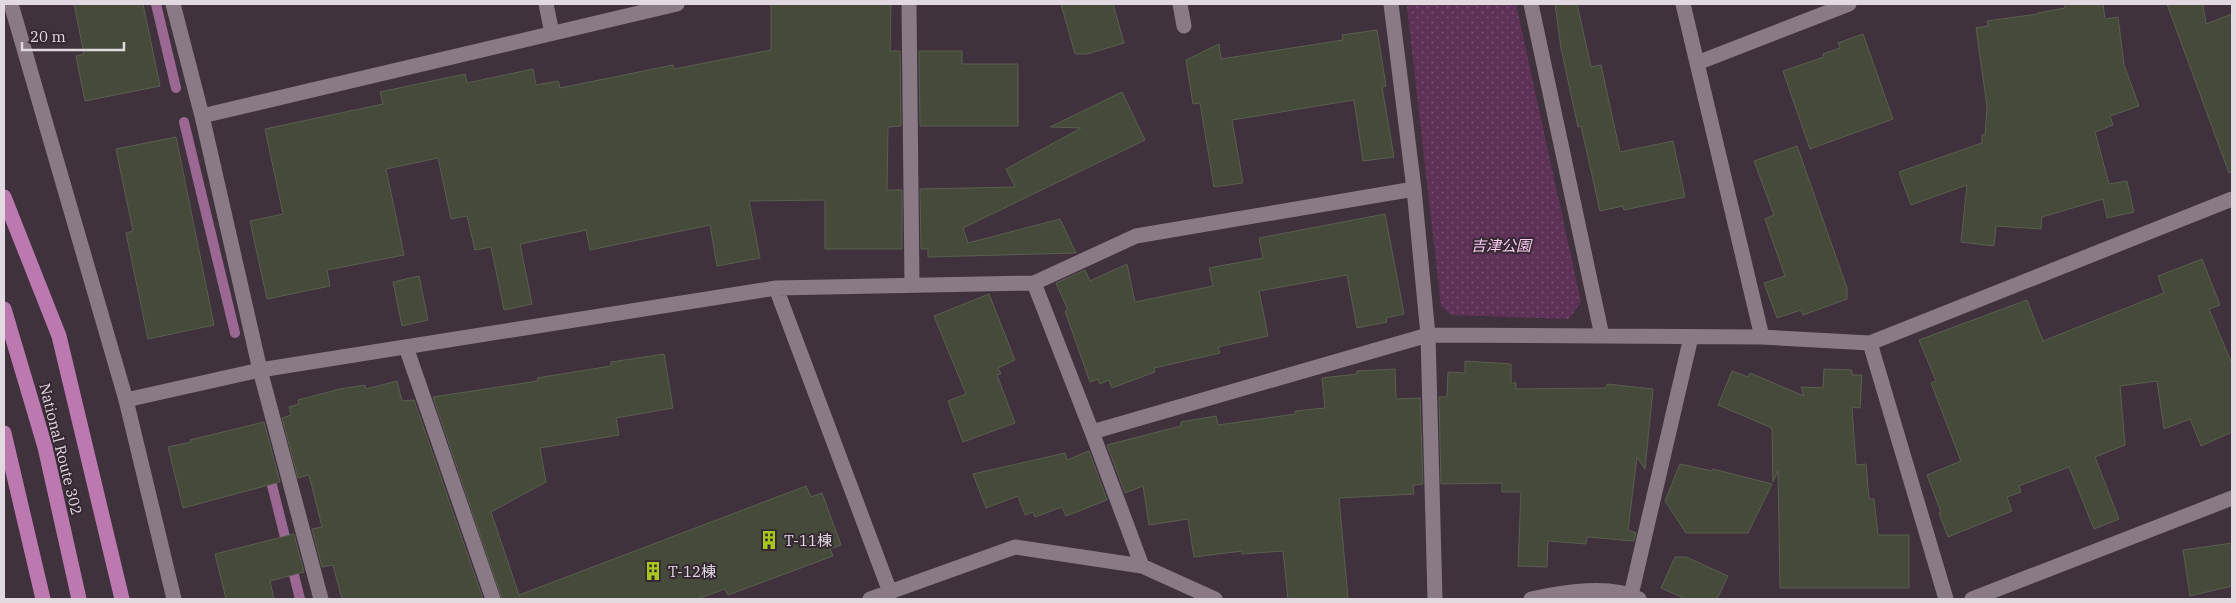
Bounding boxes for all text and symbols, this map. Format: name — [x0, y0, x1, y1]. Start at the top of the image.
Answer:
scale bar — [22, 20, 125, 52]
text: 20 m — [30, 27, 66, 46]
park label: 吉津公園 — [1471, 236, 1533, 255]
street label: National Route 302 — [35, 381, 87, 517]
building icon: T-11棟 — [758, 529, 780, 551]
place label: T-11棟 — [784, 531, 832, 550]
building icon: T-12棟 — [642, 560, 664, 582]
place label: T-12棟 — [668, 562, 716, 581]

